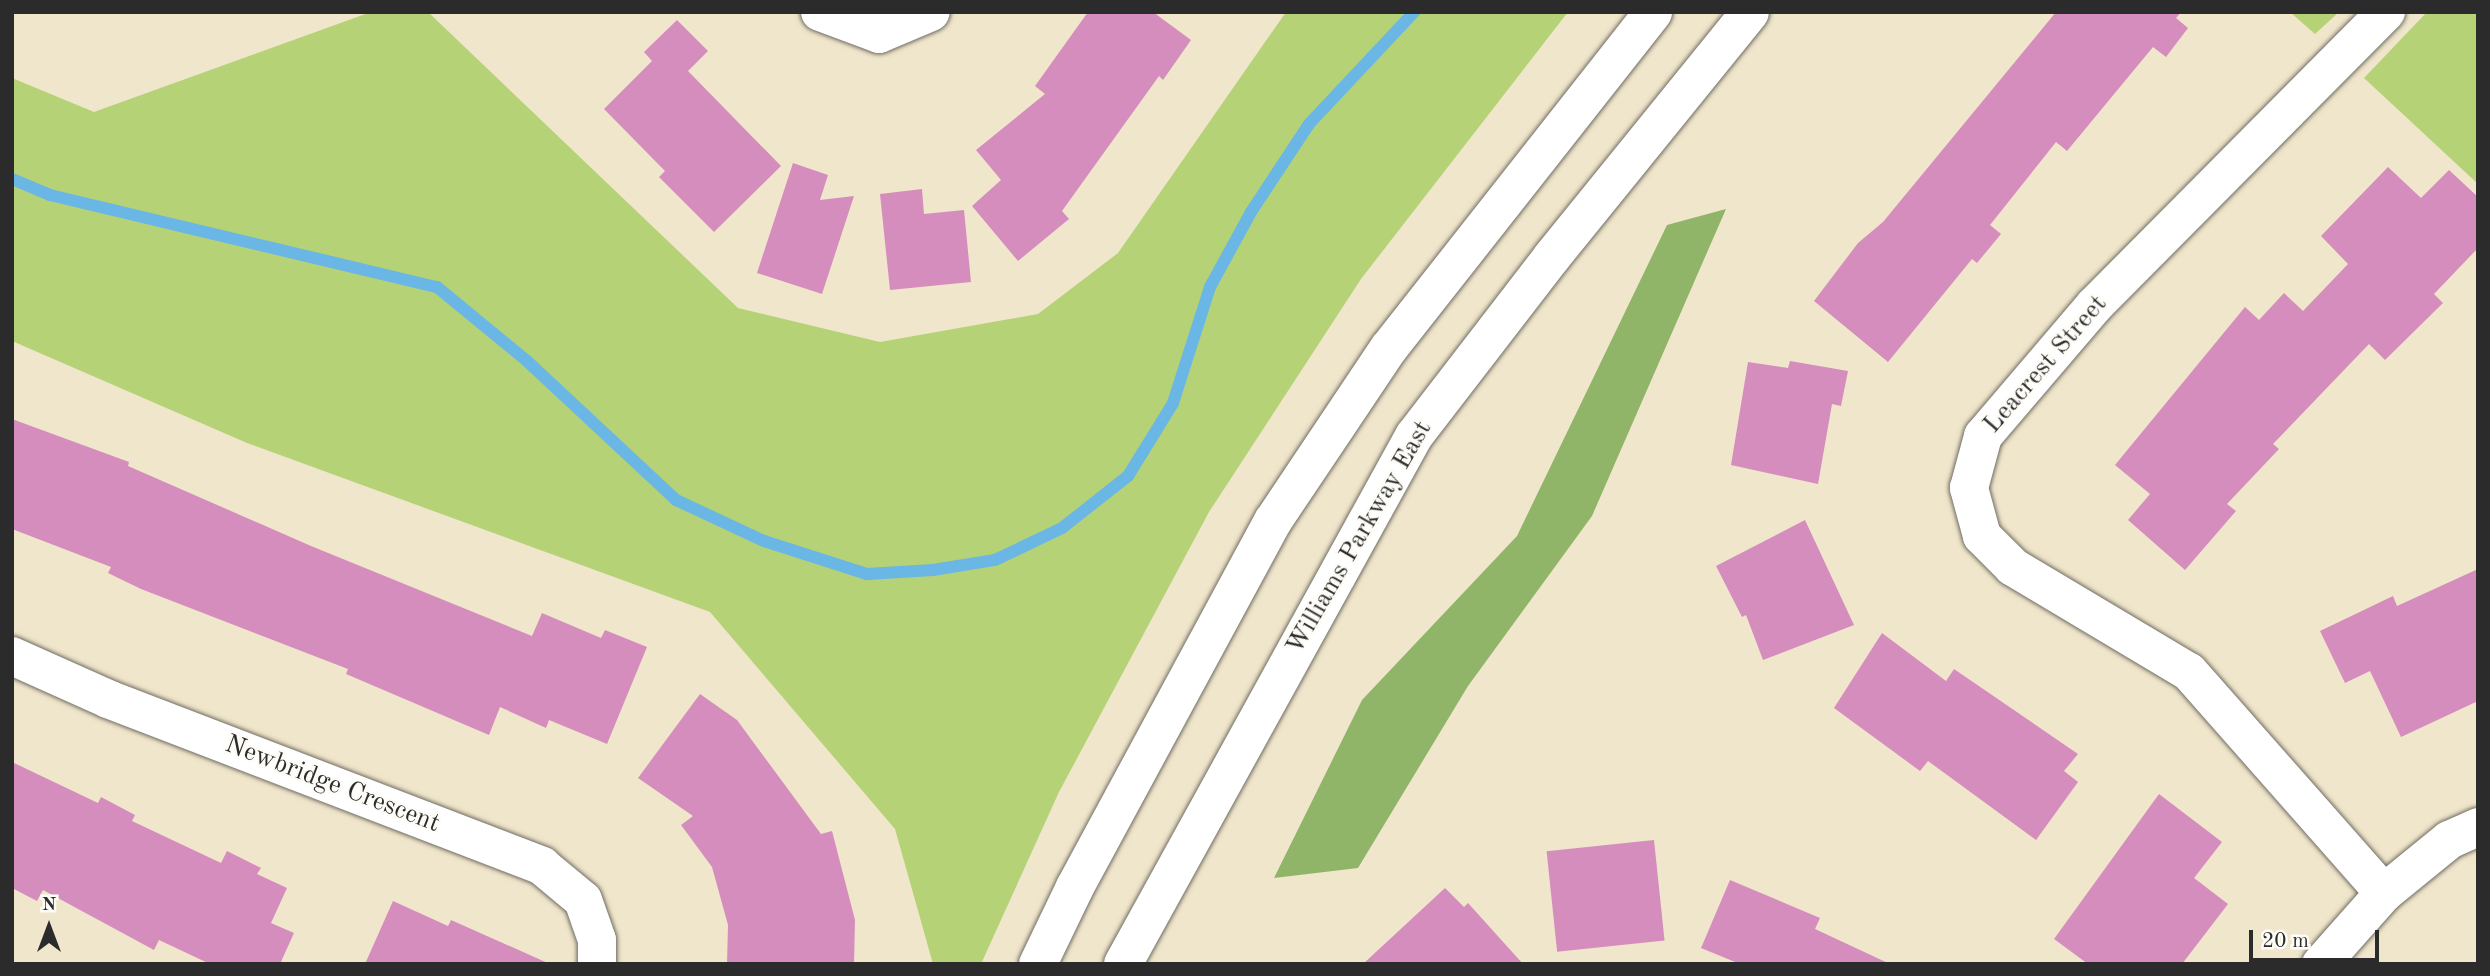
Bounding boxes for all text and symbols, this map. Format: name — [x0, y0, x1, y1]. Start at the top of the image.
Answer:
street label: Leacrest Street — [1978, 290, 2114, 440]
street label: Williams Parkway East — [1280, 416, 1440, 660]
street label: Newbridge Crescent — [220, 730, 444, 840]
north arrow — [14, 892, 84, 962]
text: N — [42, 896, 56, 915]
scale bar — [2252, 916, 2382, 960]
text: 20 m — [2262, 931, 2309, 952]

